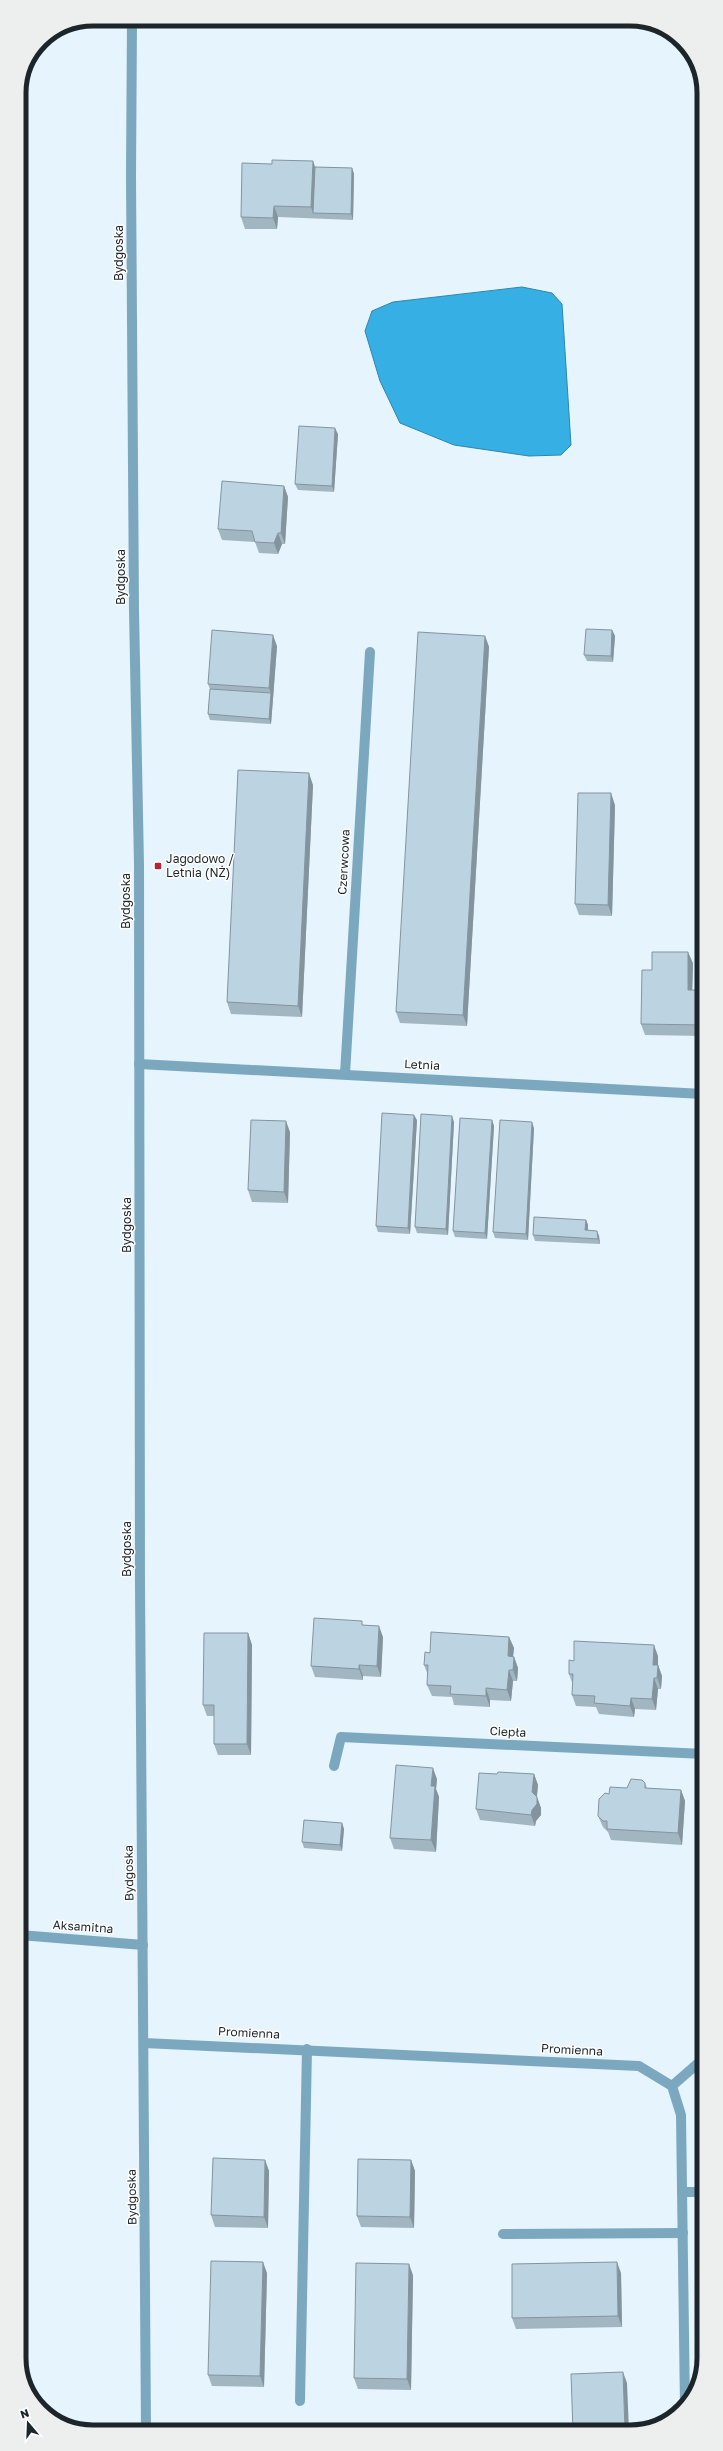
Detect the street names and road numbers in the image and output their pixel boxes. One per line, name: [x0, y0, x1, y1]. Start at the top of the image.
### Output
street label: Bydgoska: [111, 225, 126, 281]
street label: Bydgoska: [113, 549, 128, 605]
street label: Czerwcowa: [334, 829, 353, 895]
street label: Bydgoska: [118, 873, 133, 929]
street label: Letnia: [404, 1056, 440, 1073]
street label: Bydgoska: [119, 1197, 134, 1253]
street label: Bydgoska: [119, 1521, 134, 1577]
street label: Ciepła: [489, 1723, 527, 1740]
street label: Bydgoska: [121, 1845, 136, 1901]
street label: Aksamitna: [52, 1917, 114, 1936]
street label: Promienna: [218, 2023, 280, 2042]
street label: Promienna: [541, 2040, 603, 2059]
street label: Bydgoska: [124, 2169, 139, 2225]

